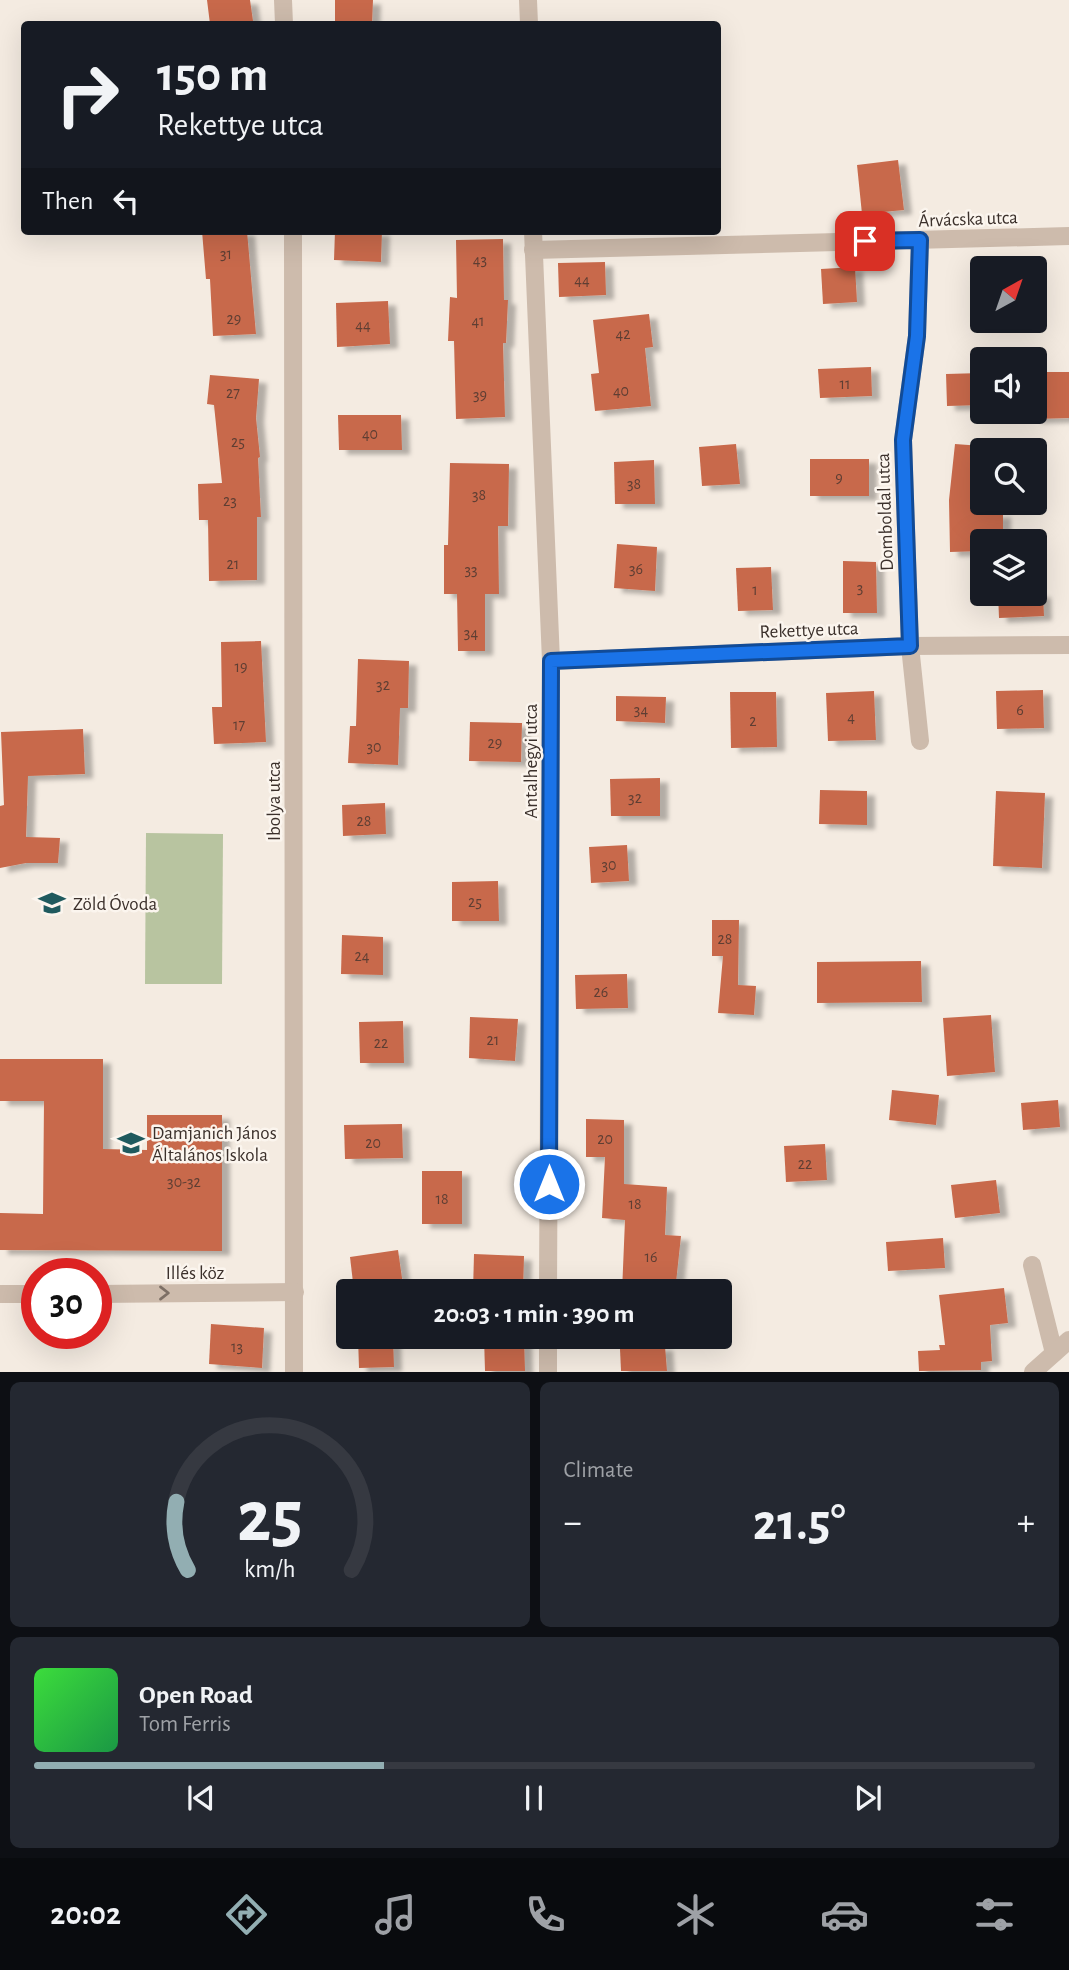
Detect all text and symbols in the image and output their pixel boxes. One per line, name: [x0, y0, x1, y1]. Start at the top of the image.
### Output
icon: right: [42, 49, 133, 140]
text: 150 m: [157, 51, 268, 100]
text: Rekettye utca: [157, 109, 324, 141]
icon: left: [107, 182, 145, 220]
text: Then: [42, 188, 93, 214]
street label: Árvácska utca: [918, 206, 1018, 231]
pin: [835, 211, 895, 271]
icon: arrive: [846, 222, 884, 260]
house number: 31: [220, 246, 232, 262]
house number: 43: [473, 252, 487, 268]
north arrow: [970, 256, 1046, 332]
map controls: [970, 256, 1047, 606]
house number: 44: [574, 272, 590, 288]
house number: 29: [227, 311, 241, 327]
house number: 41: [471, 313, 485, 329]
house number: 44: [355, 317, 371, 333]
house number: 42: [616, 326, 630, 342]
button: sound: [970, 347, 1047, 424]
house number: 11: [839, 376, 851, 392]
house number: 40: [613, 383, 629, 399]
house number: 27: [226, 385, 240, 401]
house number: 39: [473, 387, 487, 403]
house number: 40: [362, 426, 378, 442]
house number: 25: [231, 434, 245, 450]
button: search: [970, 438, 1047, 515]
street label: Domboldal utca: [874, 452, 897, 571]
house number: 9: [835, 470, 843, 486]
house number: 38: [627, 476, 641, 492]
house number: 38: [472, 487, 486, 503]
house number: 23: [223, 493, 237, 509]
button: layers: [970, 529, 1047, 606]
house number: 21: [227, 556, 239, 572]
house number: 36: [629, 561, 643, 577]
house number: 33: [464, 562, 478, 578]
house number: 3: [857, 580, 863, 596]
house number: 1: [752, 582, 758, 598]
street label: Rekettye utca: [759, 619, 859, 642]
house number: 34: [464, 625, 478, 641]
house number: 19: [234, 659, 248, 675]
house number: 32: [376, 677, 390, 693]
house number: 34: [634, 702, 648, 718]
house number: 6: [1016, 702, 1024, 718]
street label: Antalhegyi utca: [522, 703, 541, 819]
house number: 4: [847, 709, 855, 725]
house number: 2: [749, 713, 757, 729]
house number: 17: [233, 717, 245, 733]
house number: 29: [488, 735, 502, 751]
house number: 30: [366, 739, 382, 755]
street label: Ibolya utca: [265, 761, 284, 841]
house number: 32: [628, 790, 642, 806]
house number: 28: [357, 813, 371, 829]
house number: 30: [601, 857, 617, 873]
school or university icon: Zöld Óvoda: [37, 888, 67, 918]
place label: Zöld Óvoda: [73, 893, 158, 914]
house number: 25: [468, 894, 482, 910]
house number: 28: [718, 931, 732, 947]
house number: 24: [355, 948, 370, 964]
house number: 26: [594, 984, 608, 1000]
house number: 21: [487, 1032, 499, 1048]
house number: 22: [374, 1035, 388, 1051]
place label: Damjanich János Általános Iskola: [152, 1124, 277, 1165]
school or university icon: Damjanich János Általános Iskola: [116, 1128, 146, 1158]
house number: 20: [597, 1131, 613, 1147]
house number: 20: [365, 1135, 381, 1151]
position arrow: [512, 1147, 586, 1221]
house number: 22: [798, 1156, 812, 1172]
house number: 30-32: [167, 1174, 201, 1190]
house number: 18: [435, 1191, 449, 1207]
house number: 18: [628, 1196, 642, 1212]
house number: 16: [644, 1249, 658, 1265]
speed limit sign: 30: [21, 1258, 112, 1349]
street label: Illés köz: [166, 1264, 224, 1283]
one-way arrow: [160, 1285, 170, 1301]
text: 20:03 · 1 min · 390 m: [433, 1301, 635, 1327]
house number: 13: [231, 1339, 243, 1355]
text: Climate: [564, 1459, 633, 1482]
text: 25: [237, 1483, 303, 1556]
text: 21.5°: [753, 1497, 846, 1549]
text: −: [564, 1504, 582, 1542]
text: +: [1017, 1504, 1035, 1542]
text: km/h: [244, 1557, 296, 1582]
text: Open Road: [139, 1682, 253, 1708]
text: Tom Ferris: [139, 1713, 231, 1736]
icon: previous: [182, 1779, 220, 1817]
icon: pause: [515, 1779, 553, 1817]
icon: next: [849, 1779, 887, 1817]
icon: directions: [222, 1890, 271, 1939]
icon: music: [371, 1890, 420, 1939]
icon: phone: [521, 1890, 570, 1939]
icon: climate: [671, 1890, 720, 1939]
icon: car: [820, 1890, 869, 1939]
icon: filters: [970, 1890, 1019, 1939]
text: 20:02: [50, 1898, 121, 1930]

